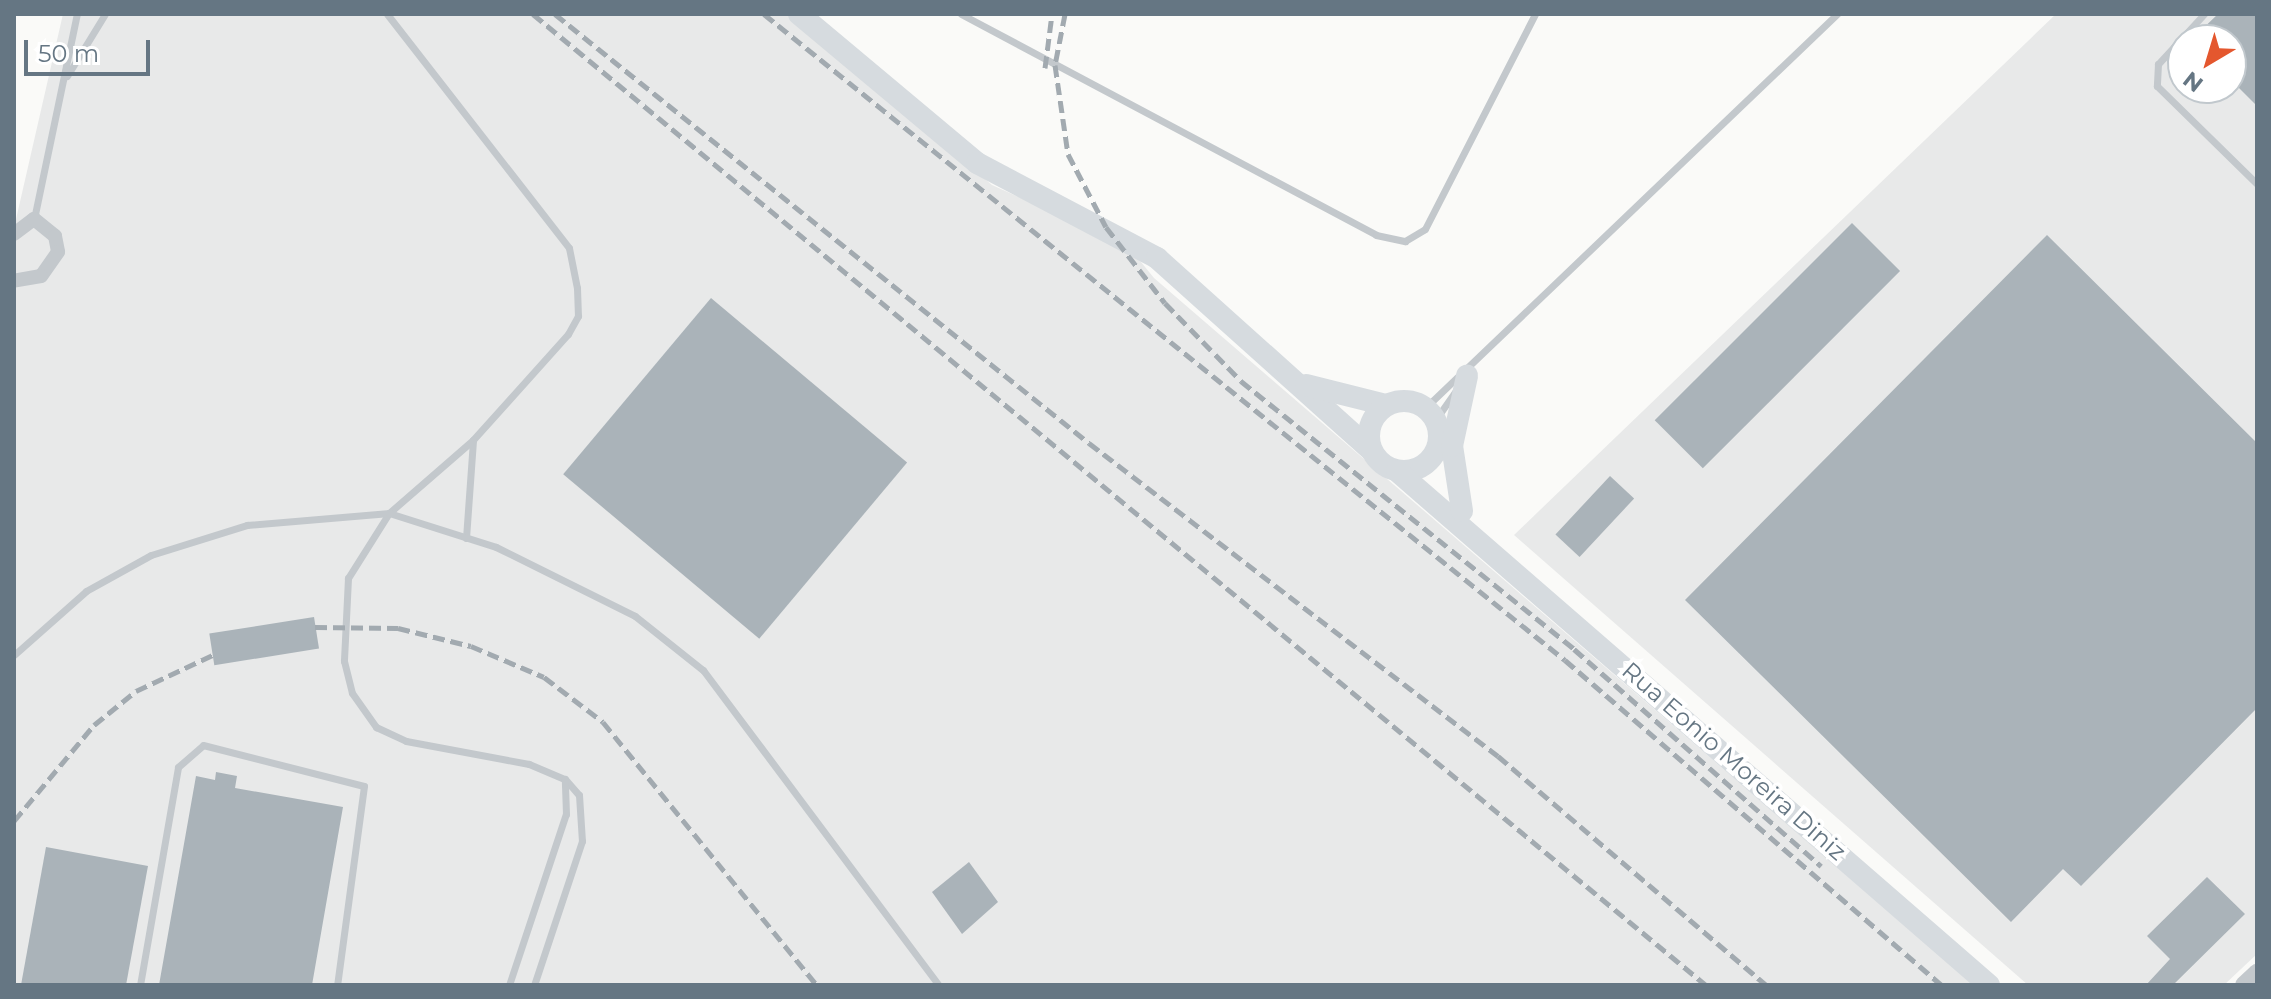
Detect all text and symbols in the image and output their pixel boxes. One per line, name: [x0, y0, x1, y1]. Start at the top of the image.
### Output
scale bar: [28, 24, 154, 74]
north arrow: [2167, 24, 2247, 104]
text: 50 m: [38, 39, 99, 68]
text: N: [2178, 66, 2208, 98]
street label: Rua Eonio Moreira Diniz: [1616, 656, 1852, 866]

